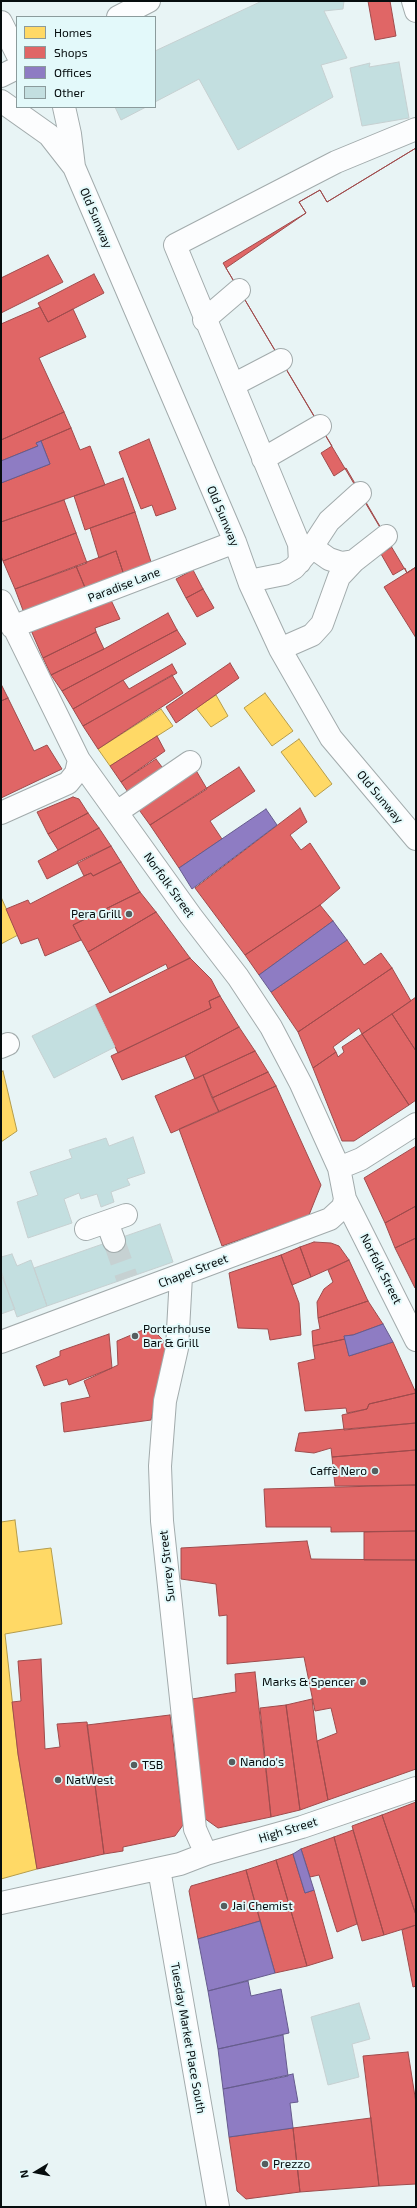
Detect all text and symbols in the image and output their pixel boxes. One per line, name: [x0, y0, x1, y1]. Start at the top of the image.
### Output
legend: [16, 16, 156, 108]
text: Homes: [54, 25, 92, 39]
text: Shops: [54, 45, 88, 59]
text: Offices: [54, 65, 91, 79]
text: Other: [54, 85, 85, 99]
street label: Old Sunway: [77, 186, 115, 250]
street label: Old Sunway: [204, 484, 242, 548]
street label: Paradise Lane: [86, 565, 162, 605]
street label: Old Sunway: [354, 768, 406, 826]
street label: Norfolk Street: [141, 850, 197, 920]
place label: Pera Grill: [71, 907, 121, 921]
marker: Pera Grill: [124, 909, 134, 919]
street label: Norfolk Street: [357, 1231, 405, 1307]
street label: Chapel Street: [156, 1251, 230, 1291]
place label: Porterhouse Bar & Grill: [143, 1322, 211, 1350]
marker: Porterhouse Bar & Grill: [130, 1331, 140, 1341]
place label: Caffè Nero: [310, 1464, 367, 1478]
marker: Caffè Nero: [370, 1466, 380, 1476]
street label: Surrey Street: [156, 1530, 178, 1602]
place label: Marks & Spencer: [262, 1675, 355, 1689]
marker: Marks & Spencer: [358, 1677, 368, 1687]
place label: Nando's: [240, 1755, 284, 1769]
marker: Nando's: [227, 1757, 237, 1767]
place label: TSB: [142, 1758, 163, 1772]
marker: TSB: [129, 1760, 139, 1770]
place label: NatWest: [66, 1773, 114, 1787]
marker: NatWest: [53, 1775, 63, 1785]
street label: High Street: [257, 1814, 319, 1846]
place label: Jai Chemist: [232, 1899, 293, 1913]
marker: Jai Chemist: [219, 1901, 229, 1911]
street label: Tuesday Market Place South: [168, 1961, 208, 2115]
north arrow: [16, 2152, 56, 2192]
place label: Prezzo: [273, 2157, 310, 2171]
marker: Prezzo: [260, 2159, 270, 2169]
text: N: [17, 2169, 31, 2179]

